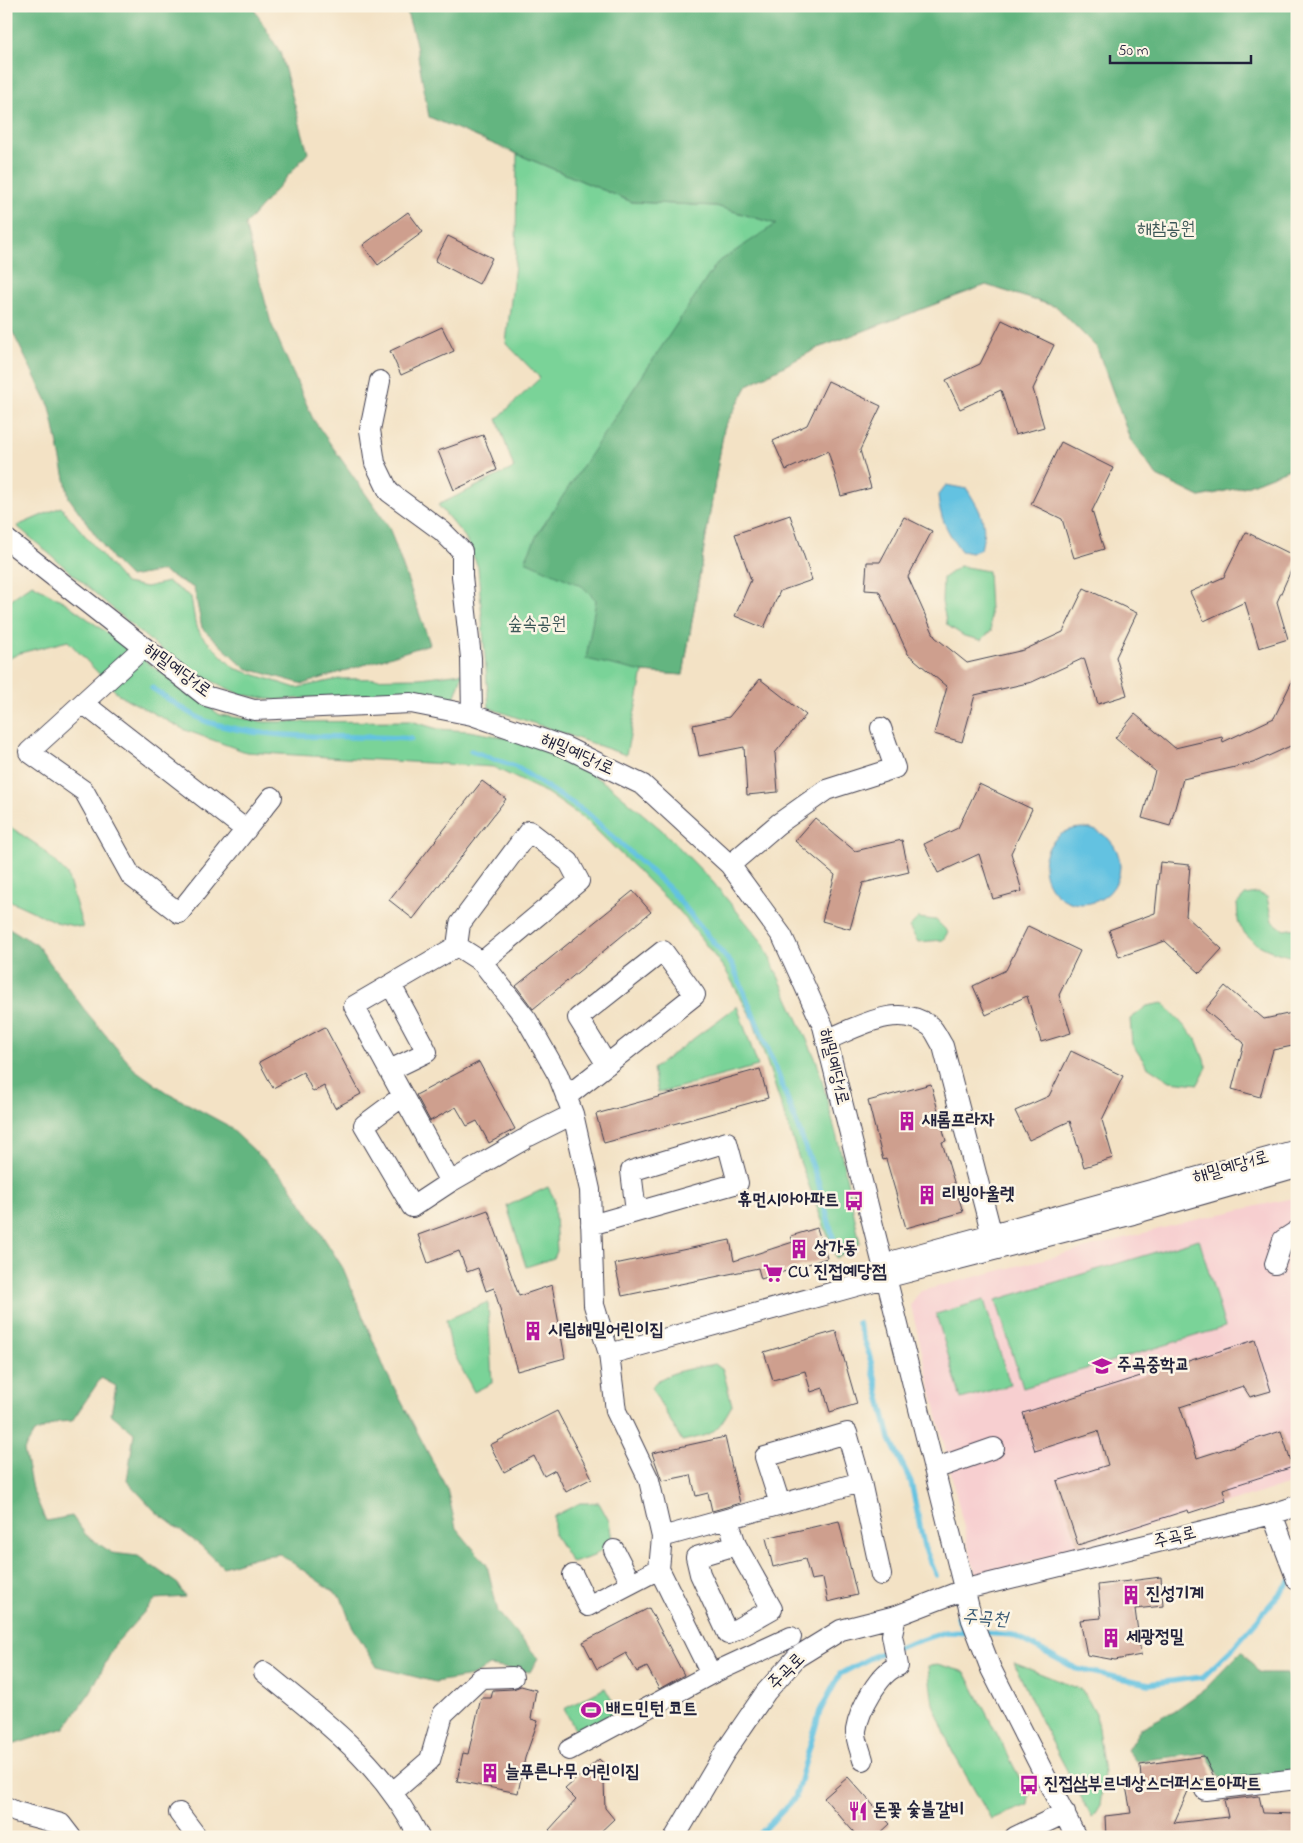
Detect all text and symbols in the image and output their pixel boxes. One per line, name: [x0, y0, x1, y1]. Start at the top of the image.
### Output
scale bar: [1110, 32, 1252, 64]
text: 50 m: [1118, 40, 1149, 62]
park label: 해참공원: [1137, 217, 1195, 243]
park label: 숲속공원: [508, 612, 566, 638]
street label: 해밀예당1로: [138, 638, 216, 704]
street label: 해밀예당1로: [536, 727, 618, 783]
street label: 해밀예당1로: [811, 1026, 855, 1108]
place label: 새롬프라자: [921, 1108, 995, 1134]
building icon: 새롬프라자: [896, 1110, 918, 1132]
street label: 해밀예당1로: [1190, 1145, 1272, 1191]
place label: 리빙아울렛: [942, 1182, 1014, 1208]
building icon: 리빙아울렛: [916, 1184, 938, 1206]
place label: 휴먼시아아파트: [738, 1188, 839, 1214]
bus stop icon: 휴먼시아아파트: [843, 1190, 865, 1212]
place label: 상가동: [814, 1236, 857, 1262]
building icon: 상가동: [788, 1238, 810, 1260]
place label: CU 진접예당점: [788, 1260, 887, 1286]
supermarket icon: CU 진접예당점: [762, 1262, 784, 1284]
place label: 시립해밀어린이집: [548, 1318, 664, 1344]
building icon: 시립해밀어린이집: [522, 1320, 544, 1342]
place label: 주곡중학교: [1117, 1353, 1189, 1379]
school or university icon: 주곡중학교: [1091, 1355, 1113, 1377]
street label: 주곡로: [1151, 1520, 1199, 1556]
place label: 진성기계: [1146, 1582, 1204, 1608]
building icon: 진성기계: [1120, 1584, 1142, 1606]
water label: 주곡천: [961, 1604, 1011, 1634]
place label: 세광정밀: [1126, 1625, 1184, 1651]
building icon: 세광정밀: [1100, 1627, 1122, 1649]
street label: 주곡로: [762, 1647, 812, 1697]
place label: 배드민턴 코트: [606, 1697, 697, 1723]
sports icon: 배드민턴 코트: [580, 1699, 602, 1721]
place label: 늘푸른나무 어린이집: [505, 1760, 640, 1786]
building icon: 늘푸른나무 어린이집: [479, 1762, 501, 1784]
place label: 진접삼부르네상스더퍼스트아파트: [1044, 1772, 1261, 1798]
bus stop icon: 진접삼부르네상스더퍼스트아파트: [1018, 1774, 1040, 1796]
place label: 돈꽃 숯불갈비: [873, 1798, 964, 1824]
restaurant icon: 돈꽃 숯불갈비: [847, 1800, 869, 1822]

